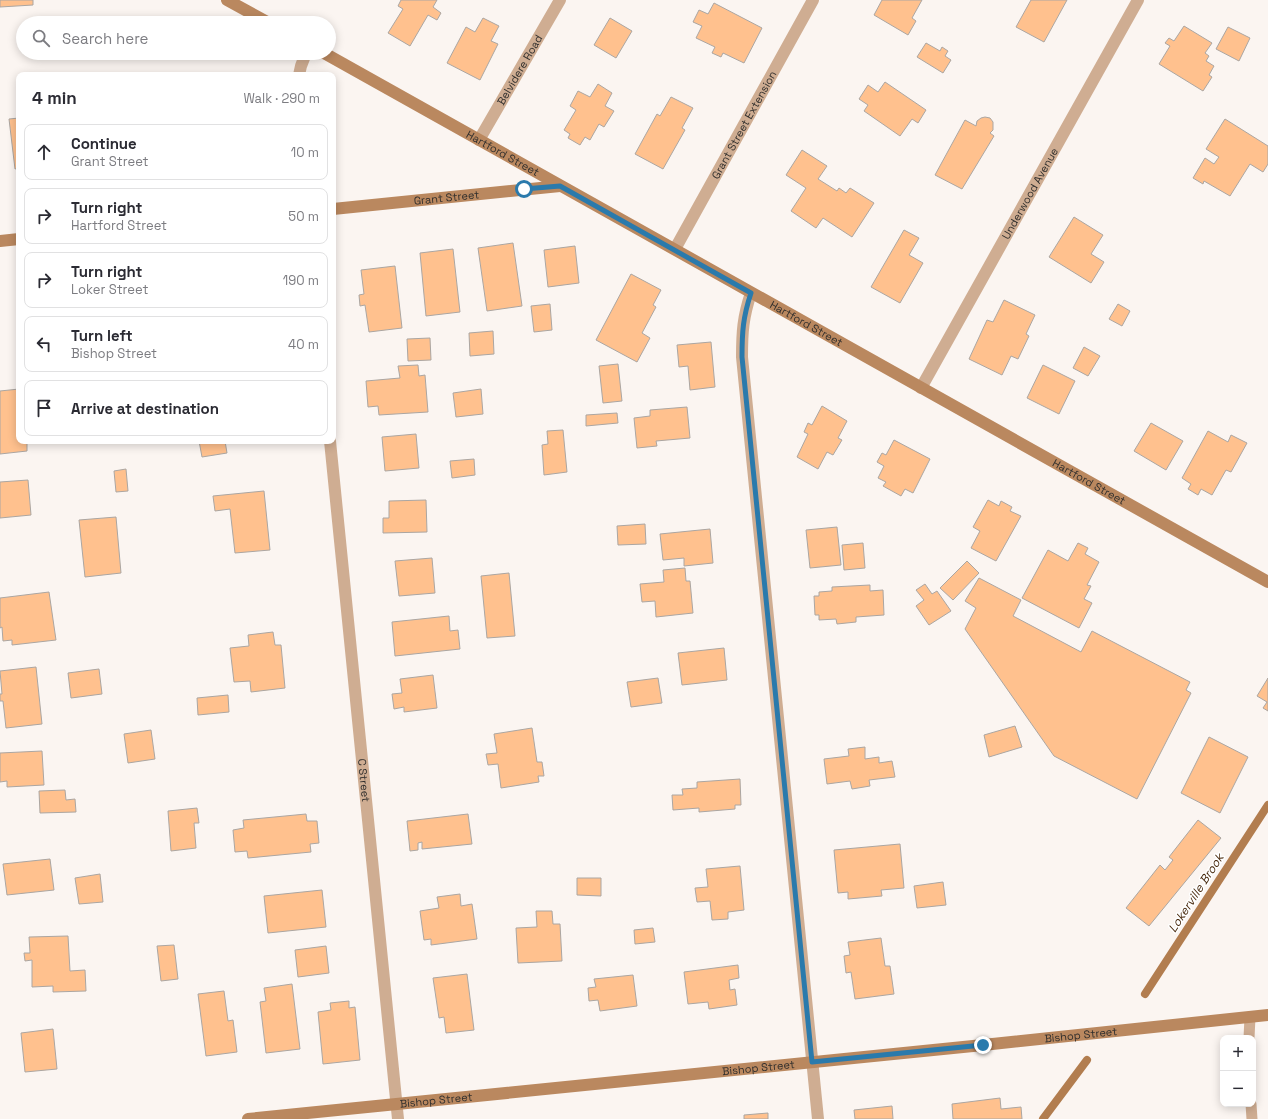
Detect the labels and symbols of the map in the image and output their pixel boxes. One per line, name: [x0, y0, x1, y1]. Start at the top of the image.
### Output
street label: Belvidere Road: [494, 32, 545, 108]
street label: Grant Street Extension: [708, 68, 779, 181]
street label: Hartford Street: [464, 127, 542, 179]
street label: Underwood Avenue: [999, 145, 1061, 242]
route start: [515, 180, 533, 198]
street label: Grant Street: [413, 187, 480, 208]
street label: Hartford Street: [767, 297, 845, 349]
street label: Hartford Street: [1050, 456, 1128, 508]
street label: C Street: [355, 758, 373, 803]
water label: Lokerville Brook: [1165, 849, 1228, 935]
street label: Bishop Street: [1044, 1024, 1118, 1045]
route end: [974, 1036, 992, 1054]
street label: Bishop Street: [721, 1057, 795, 1078]
street label: Bishop Street: [399, 1089, 473, 1111]

